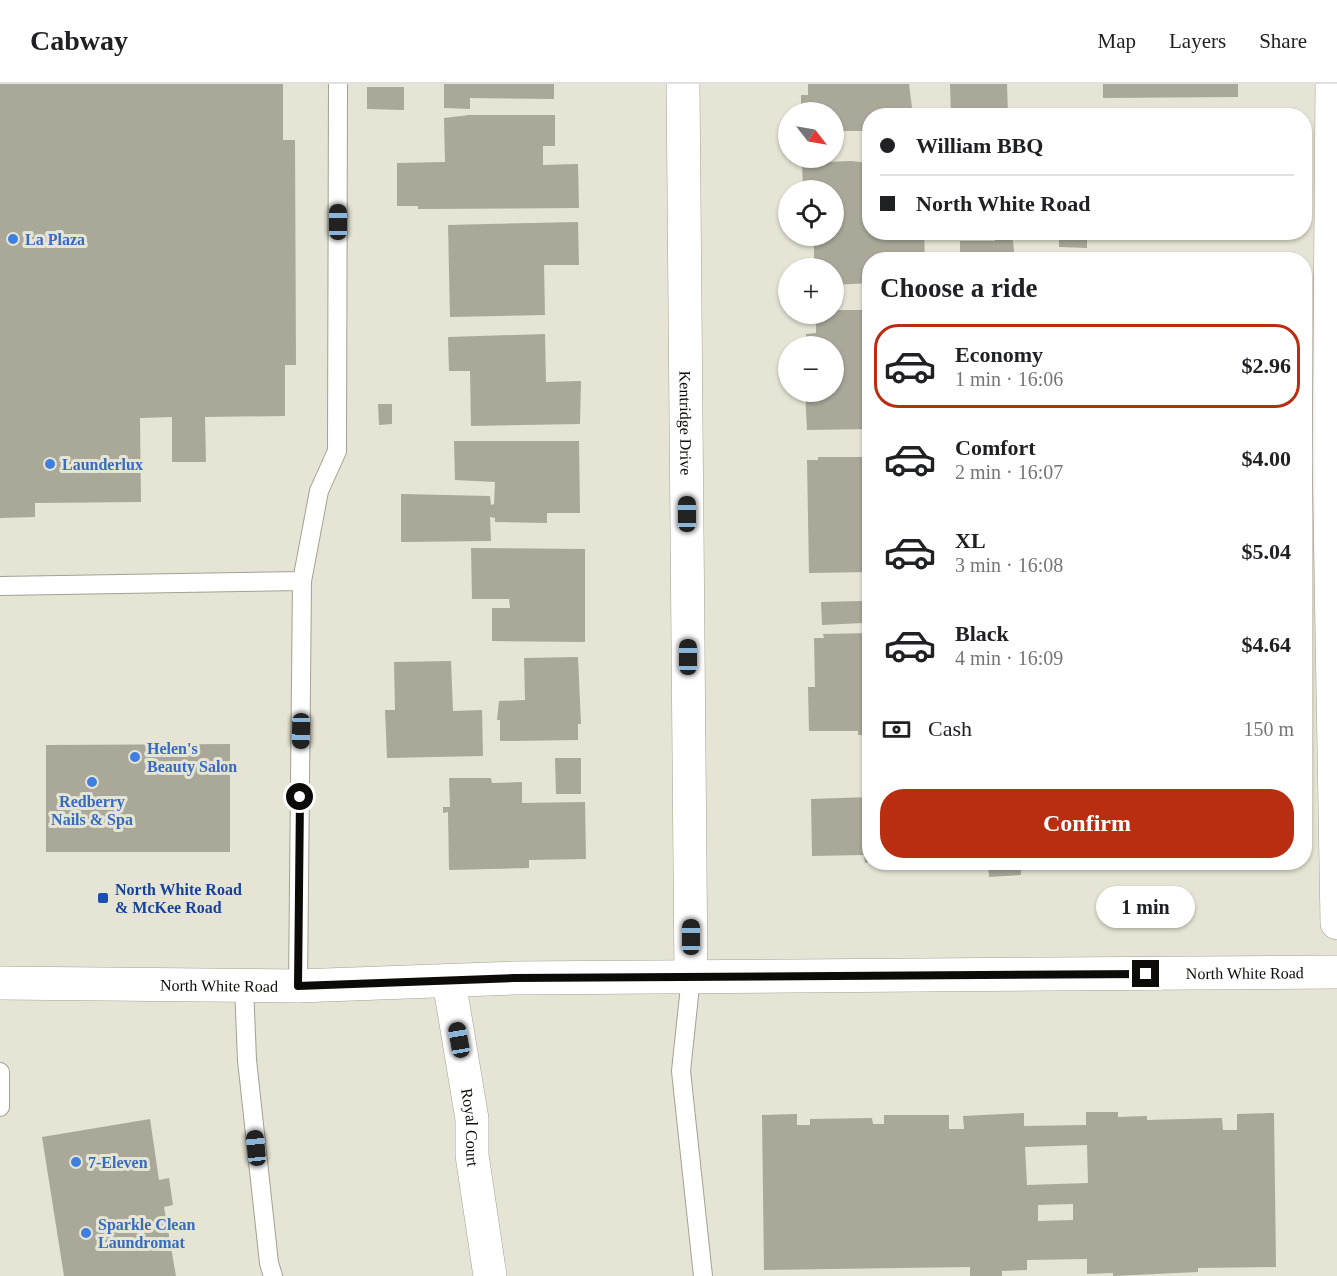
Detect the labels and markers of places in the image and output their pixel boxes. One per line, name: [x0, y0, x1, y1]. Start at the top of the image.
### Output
place label: La Plaza: [25, 231, 85, 248]
marker: La Plaza: [6, 232, 20, 246]
place label: Launderlux: [62, 456, 143, 473]
marker: Launderlux: [43, 457, 57, 471]
place label: Helen's Beauty Salon: [147, 740, 237, 776]
marker: Helen's Beauty Salon: [128, 750, 142, 764]
marker: Redberry Nails & Spa: [85, 775, 99, 789]
place label: Redberry Nails & Spa: [51, 793, 133, 829]
place label: North White Road & McKee Road: [115, 881, 242, 916]
marker: North White Road & McKee Road: [96, 891, 110, 905]
place label: 7-Eleven: [88, 1154, 148, 1171]
marker: 7-Eleven: [69, 1155, 83, 1169]
place label: Sparkle Clean Laundromat: [98, 1216, 195, 1251]
marker: Sparkle Clean Laundromat: [79, 1226, 93, 1240]

